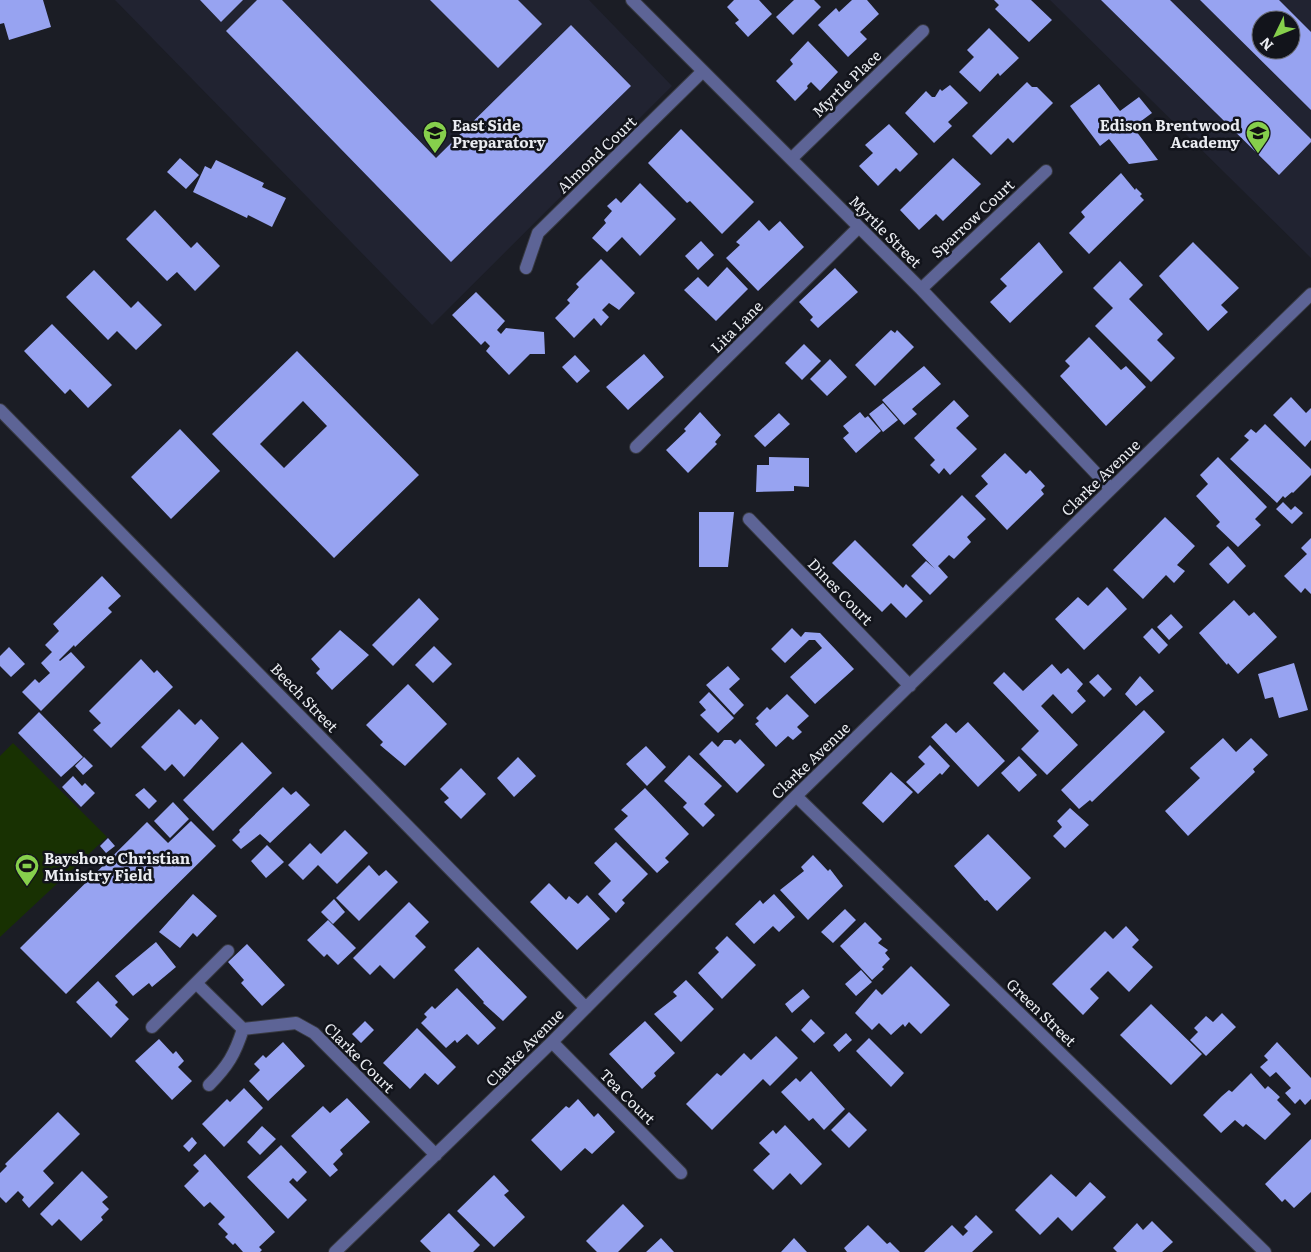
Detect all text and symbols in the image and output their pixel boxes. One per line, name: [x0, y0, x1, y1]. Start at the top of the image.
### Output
north arrow: [1251, 10, 1301, 60]
text: N: [1254, 33, 1277, 56]
street label: Myrtle Place: [806, 44, 886, 122]
street label: Almond Court: [551, 110, 641, 198]
place label: East Side Preparatory: [452, 113, 547, 153]
place label: Edison Brentwood Academy: [1100, 113, 1241, 153]
school or university icon: East Side Preparatory: [422, 120, 448, 154]
school or university icon: Edison Brentwood Academy: [1245, 120, 1271, 154]
street label: Sparrow Court: [925, 173, 1019, 263]
street label: Myrtle Street: [845, 190, 927, 272]
street label: Lita Lane: [704, 294, 768, 358]
street label: Clarke Avenue: [1055, 433, 1145, 521]
street label: Dines Court: [803, 552, 879, 630]
street label: Beech Street: [266, 657, 344, 737]
street label: Clarke Avenue: [765, 716, 855, 804]
place label: Bayshore Christian Ministry Field: [44, 846, 191, 886]
sports icon: Bayshore Christian Ministry Field: [14, 853, 40, 887]
street label: Green Street: [1002, 973, 1082, 1051]
street label: Clarke Avenue: [480, 1002, 569, 1091]
street label: Clarke Court: [319, 1016, 401, 1098]
street label: Tea Court: [595, 1063, 661, 1129]

